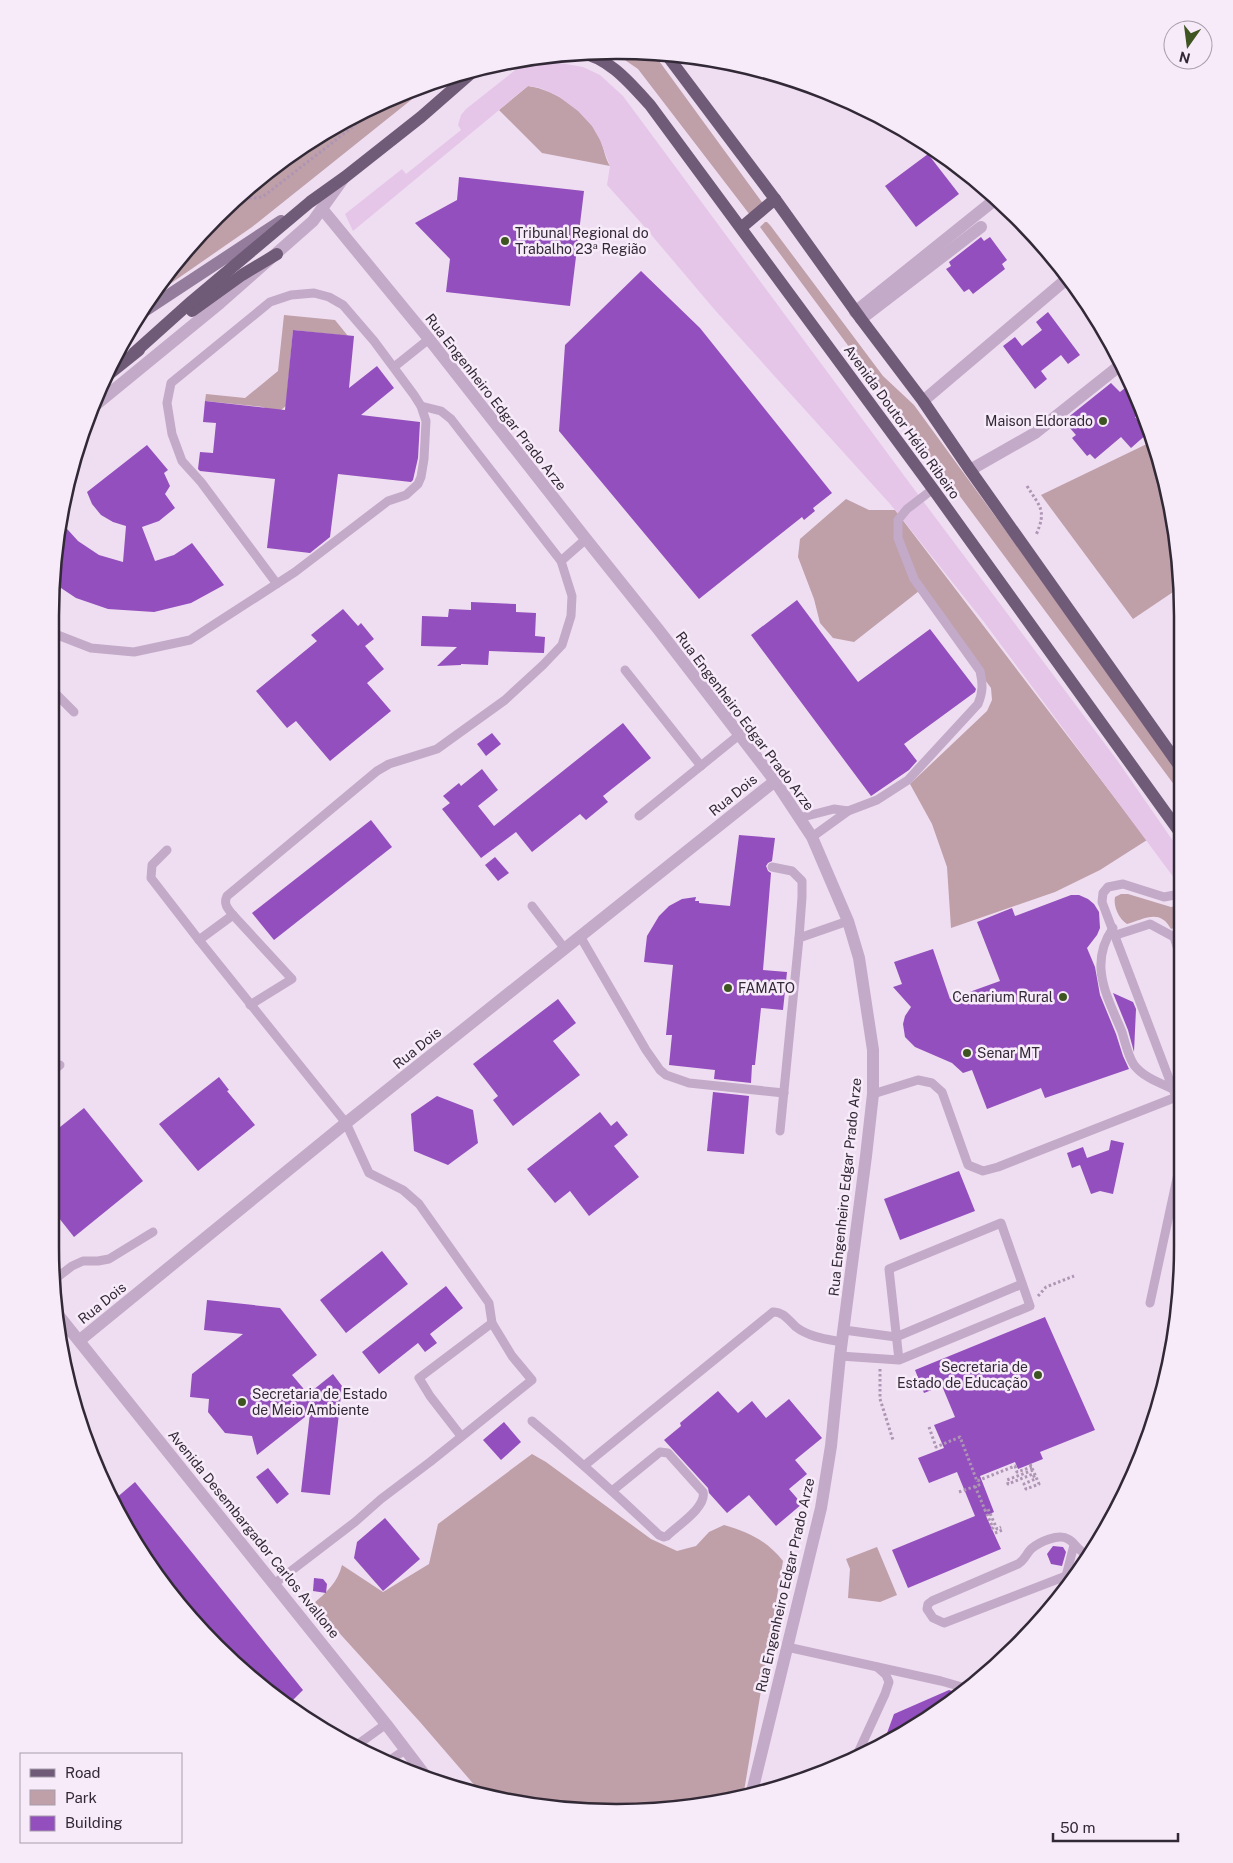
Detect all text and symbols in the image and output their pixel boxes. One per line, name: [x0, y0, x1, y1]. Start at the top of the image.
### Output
north arrow: [1163, 20, 1213, 70]
text: N: [1178, 49, 1192, 67]
place label: Tribunal Regional do Trabalho 23ª Região: [515, 225, 649, 257]
marker: Tribunal Regional do Trabalho 23ª Região: [499, 235, 511, 247]
street label: Rua Engenheiro Edgar Prado Arze: [422, 311, 570, 493]
street label: Avenida Doutor Hélio Ribeiro: [841, 342, 963, 502]
place label: Maison Eldorado: [985, 413, 1093, 429]
marker: Maison Eldorado: [1097, 415, 1109, 427]
street label: Rua Engenheiro Edgar Prado Arze: [673, 629, 817, 813]
street label: Rua Dois: [706, 771, 760, 819]
place label: FAMATO: [738, 980, 795, 996]
marker: FAMATO: [722, 982, 734, 994]
place label: Cenarium Rural: [952, 989, 1053, 1005]
marker: Cenarium Rural: [1057, 991, 1069, 1003]
street label: Rua Dois: [390, 1024, 444, 1072]
place label: Senar MT: [977, 1045, 1040, 1061]
marker: Senar MT: [961, 1047, 973, 1059]
street label: Rua Engenheiro Edgar Prado Arze: [826, 1077, 864, 1297]
street label: Rua Dois: [75, 1279, 129, 1327]
place label: Secretaria de Estado de Educação: [897, 1359, 1028, 1391]
marker: Secretaria de Estado de Educação: [1032, 1369, 1044, 1381]
place label: Secretaria de Estado de Meio Ambiente: [252, 1386, 387, 1418]
marker: Secretaria de Estado de Meio Ambiente: [236, 1396, 248, 1408]
street label: Avenida Desembargador Carlos Avallone: [165, 1427, 343, 1641]
street label: Rua Engenheiro Edgar Prado Arze: [753, 1476, 817, 1694]
legend: [20, 1753, 182, 1843]
text: Road: [65, 1764, 101, 1781]
text: Park: [65, 1789, 97, 1806]
scale bar: [1053, 1810, 1178, 1842]
text: Building: [65, 1814, 123, 1831]
text: 50 m: [1060, 1819, 1095, 1836]

